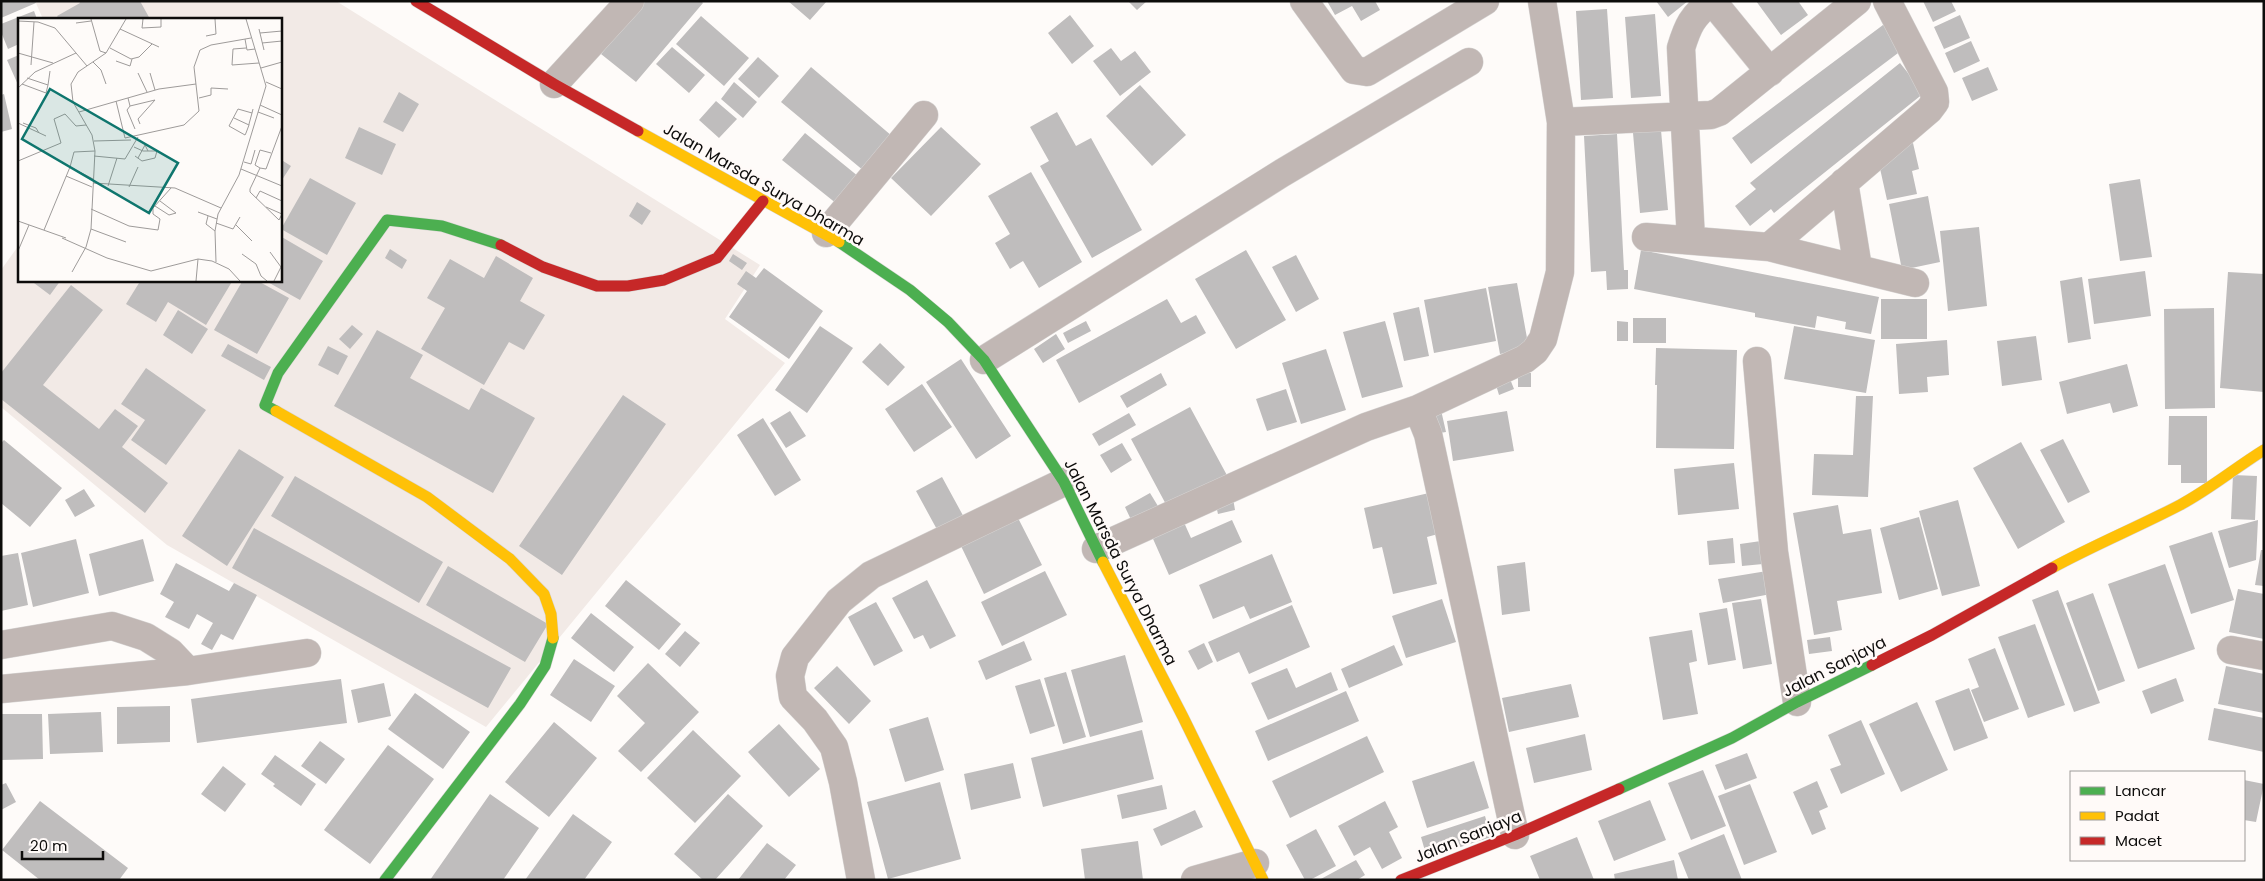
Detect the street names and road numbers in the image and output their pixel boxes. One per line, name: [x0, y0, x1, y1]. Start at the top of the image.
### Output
street label: Jalan Marsda Surya Dharma: [659, 117, 869, 252]
street label: Jalan Marsda Surya Dharma: [1058, 455, 1183, 669]
street label: Jalan Sanjaya: [1778, 630, 1890, 702]
street label: Jalan Sanjaya: [1411, 805, 1525, 868]

